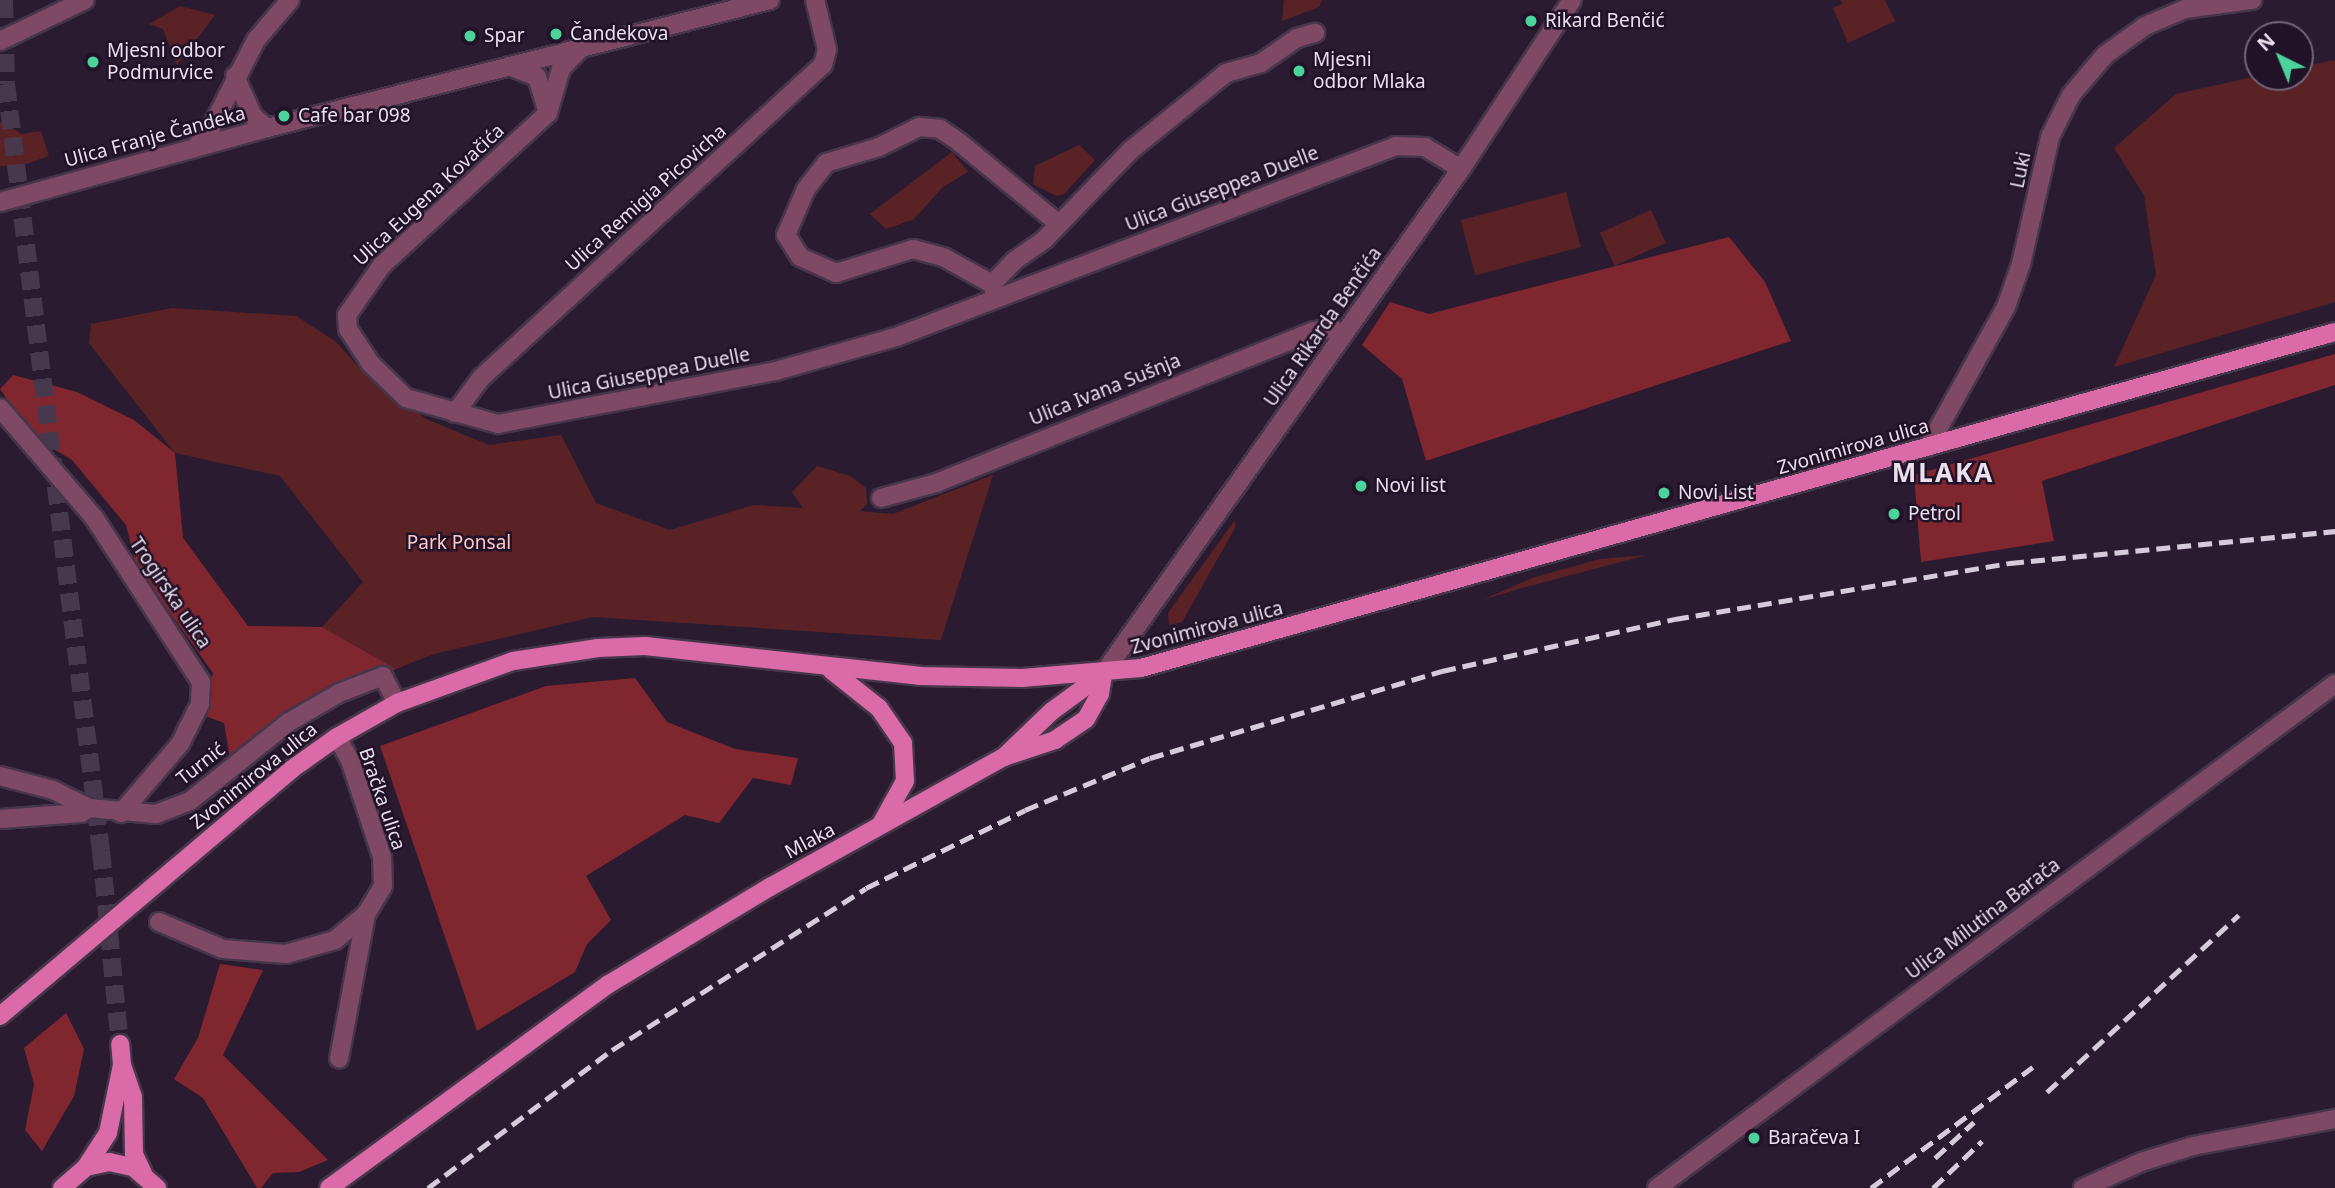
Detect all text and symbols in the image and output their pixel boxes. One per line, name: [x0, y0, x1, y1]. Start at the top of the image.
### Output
place label: Rikard Benčić: [1545, 10, 1665, 32]
marker: Rikard Benčić: [1523, 13, 1539, 29]
north arrow: [2244, 21, 2314, 91]
place label: Čandekova: [570, 23, 668, 45]
place label: Spar: [484, 25, 525, 47]
marker: Čandekova: [548, 26, 564, 42]
text: N: [2252, 27, 2281, 57]
marker: Spar: [462, 28, 478, 44]
place label: Mjesni odbor Podmurvice: [107, 40, 225, 84]
place label: Mjesni odbor Mlaka: [1313, 49, 1426, 93]
marker: Mjesni odbor Podmurvice: [85, 54, 101, 70]
marker: Mjesni odbor Mlaka: [1291, 63, 1307, 79]
street label: Ulica Franje Čandeka: [62, 102, 248, 172]
place label: Cafe bar 098: [298, 105, 411, 127]
marker: Cafe bar 098: [276, 108, 292, 124]
street label: Ulica Eugena Kovačića: [349, 119, 509, 271]
street label: Ulica Remigia Picovicha: [561, 120, 731, 276]
street label: Ulica Giuseppea Duelle: [1122, 142, 1322, 236]
street label: Luki: [2006, 150, 2036, 190]
street label: Ulica Rikarda Benčića: [1259, 243, 1387, 411]
street label: Ulica Giuseppea Duelle: [546, 343, 752, 405]
street label: Ulica Ivana Sušnja: [1026, 349, 1184, 431]
street label: Zvonimirova ulica: [1775, 414, 1931, 480]
district label: MLAKA: [1892, 457, 1994, 489]
place label: Novi list: [1375, 475, 1446, 497]
marker: Novi list: [1353, 478, 1369, 494]
place label: Novi List: [1678, 482, 1754, 504]
marker: Novi List: [1656, 485, 1672, 501]
place label: Petrol: [1908, 503, 1961, 525]
marker: Petrol: [1886, 506, 1902, 522]
park label: Park Ponsal: [407, 532, 511, 554]
street label: Trogirska ulica: [124, 533, 216, 653]
street label: Zvonimirova ulica: [1128, 597, 1286, 659]
street label: Zvonimirova ulica: [186, 718, 322, 834]
street label: Turnić: [172, 738, 230, 790]
street label: Bračka ulica: [354, 745, 410, 853]
street label: Mlaka: [781, 818, 839, 864]
street label: Ulica Milutina Barača: [1901, 854, 2065, 984]
place label: Baračeva I: [1768, 1127, 1860, 1149]
marker: Baračeva I: [1746, 1130, 1762, 1146]

